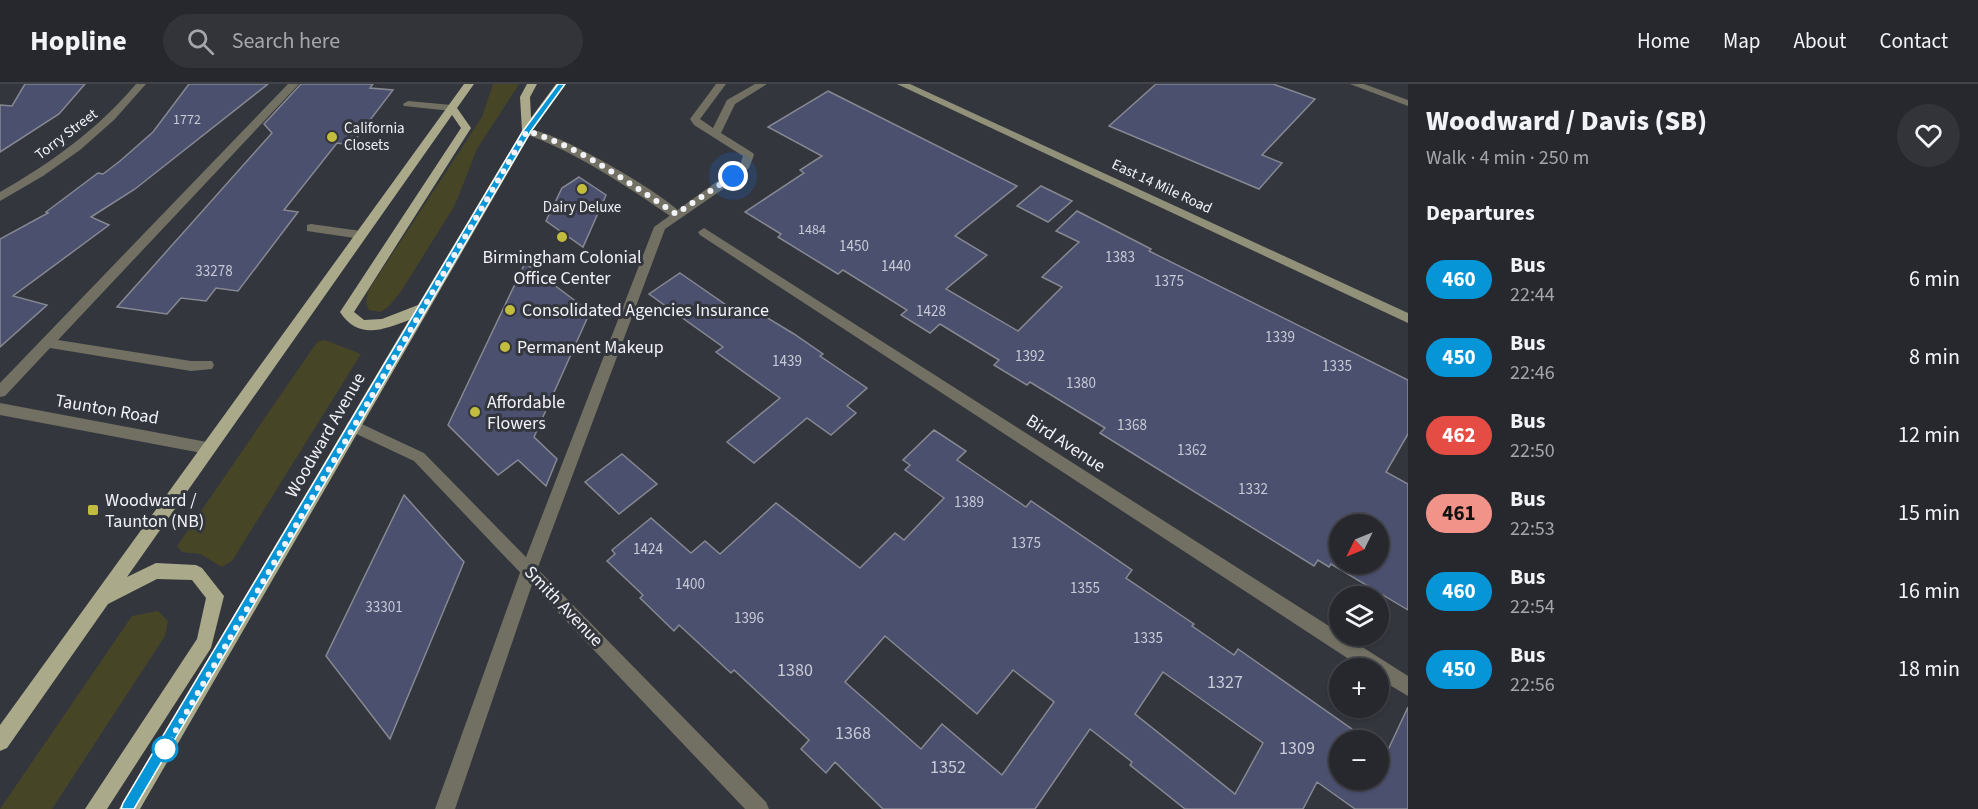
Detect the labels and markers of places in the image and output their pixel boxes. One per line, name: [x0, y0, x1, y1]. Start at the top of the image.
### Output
place label: California Closets: [344, 118, 405, 156]
marker: California Closets: [325, 130, 339, 144]
marker: Dairy Deluxe: [575, 182, 589, 196]
place label: Dairy Deluxe: [543, 197, 621, 218]
marker: Birmingham Colonial Office Center: [555, 230, 569, 244]
place label: Birmingham Colonial Office Center: [482, 245, 642, 291]
place label: Consolidated Agencies Insurance: [522, 298, 769, 323]
marker: Consolidated Agencies Insurance: [503, 303, 517, 317]
place label: Permanent Makeup: [517, 335, 664, 360]
marker: Permanent Makeup: [498, 340, 512, 354]
place label: Affordable Flowers: [487, 390, 565, 436]
marker: Affordable Flowers: [468, 405, 482, 419]
place label: Woodward / Taunton (NB): [105, 488, 204, 534]
marker: Woodward / Taunton (NB): [86, 503, 100, 517]
unlabelled marker: [152, 736, 178, 762]

